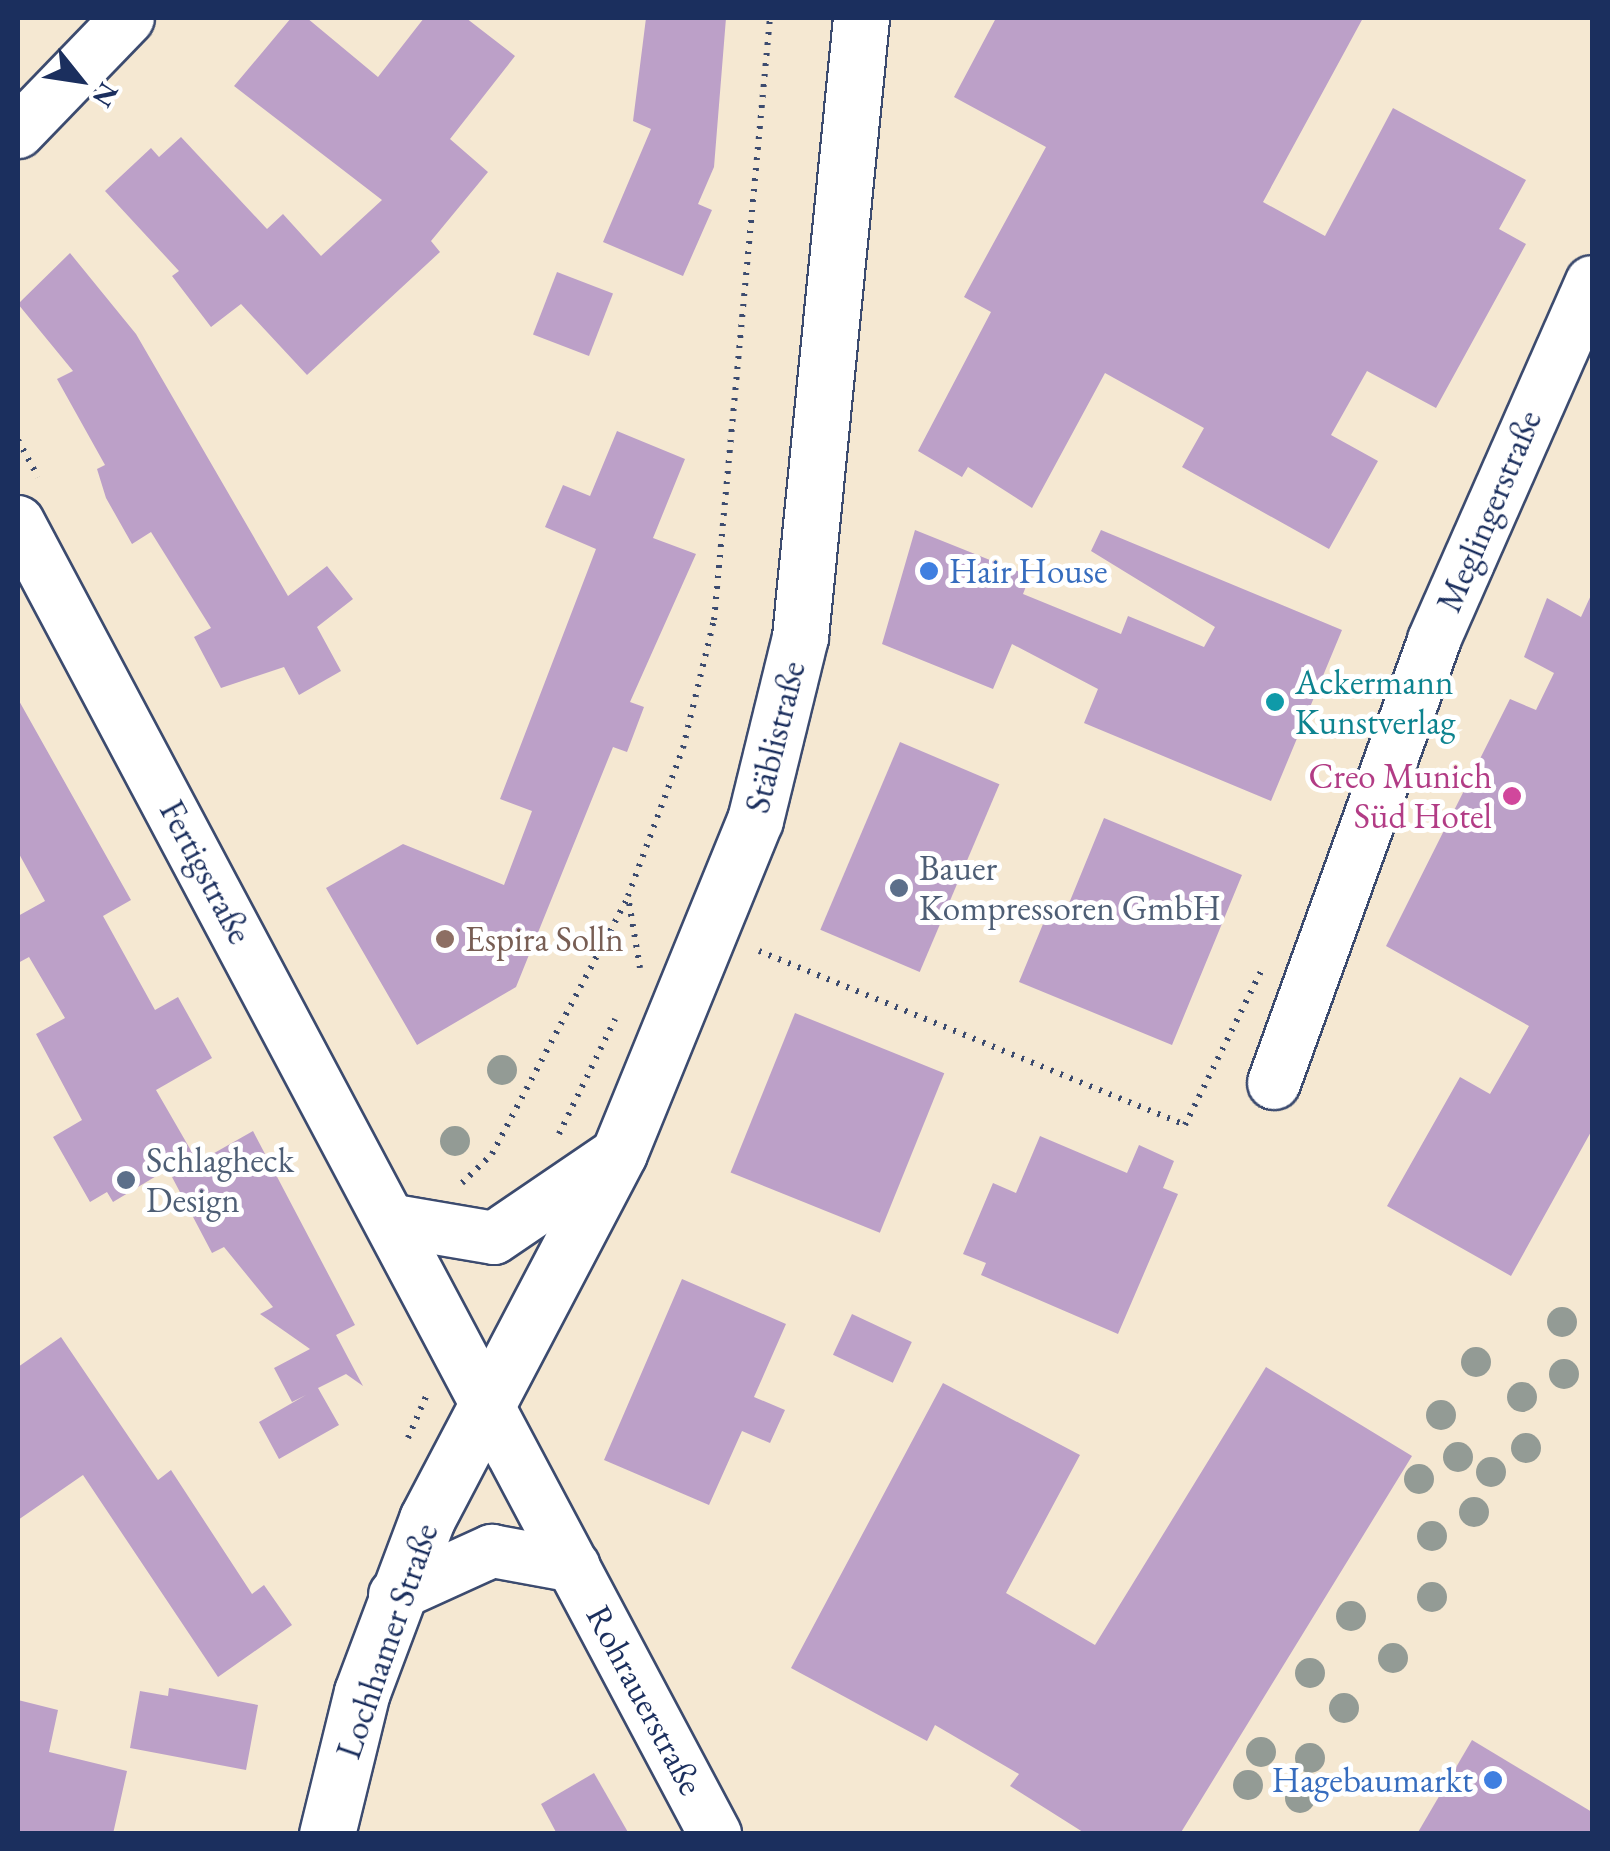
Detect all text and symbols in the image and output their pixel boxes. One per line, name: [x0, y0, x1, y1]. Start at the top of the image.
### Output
north arrow: [30, 30, 130, 130]
text: N: [85, 76, 127, 114]
street label: Meglingerstraße: [1428, 404, 1550, 618]
place label: Hair House: [949, 550, 1108, 592]
marker: Hair House: [918, 560, 940, 582]
street label: Stäblistraße: [736, 657, 814, 817]
place label: Ackermann Kunstverlag: [1295, 661, 1455, 743]
marker: Ackermann Kunstverlag: [1264, 691, 1286, 713]
place label: Creo Munich Süd Hotel: [1309, 755, 1492, 837]
marker: Creo Munich Süd Hotel: [1501, 785, 1523, 807]
street label: Fertigstraße: [151, 793, 261, 951]
place label: Bauer Kompressoren GmbH: [919, 847, 1221, 929]
marker: Bauer Kompressoren GmbH: [888, 877, 910, 899]
place label: Espira Solln: [465, 918, 624, 960]
marker: Espira Solln: [434, 928, 456, 950]
place label: Schlagheck Design: [146, 1139, 294, 1221]
marker: Schlagheck Design: [115, 1169, 137, 1191]
street label: Lochhamer Straße: [327, 1518, 447, 1764]
street label: Rohrauerstraße: [578, 1598, 712, 1802]
place label: Hagebaumarkt: [1272, 1759, 1473, 1801]
marker: Hagebaumarkt: [1482, 1769, 1504, 1791]

